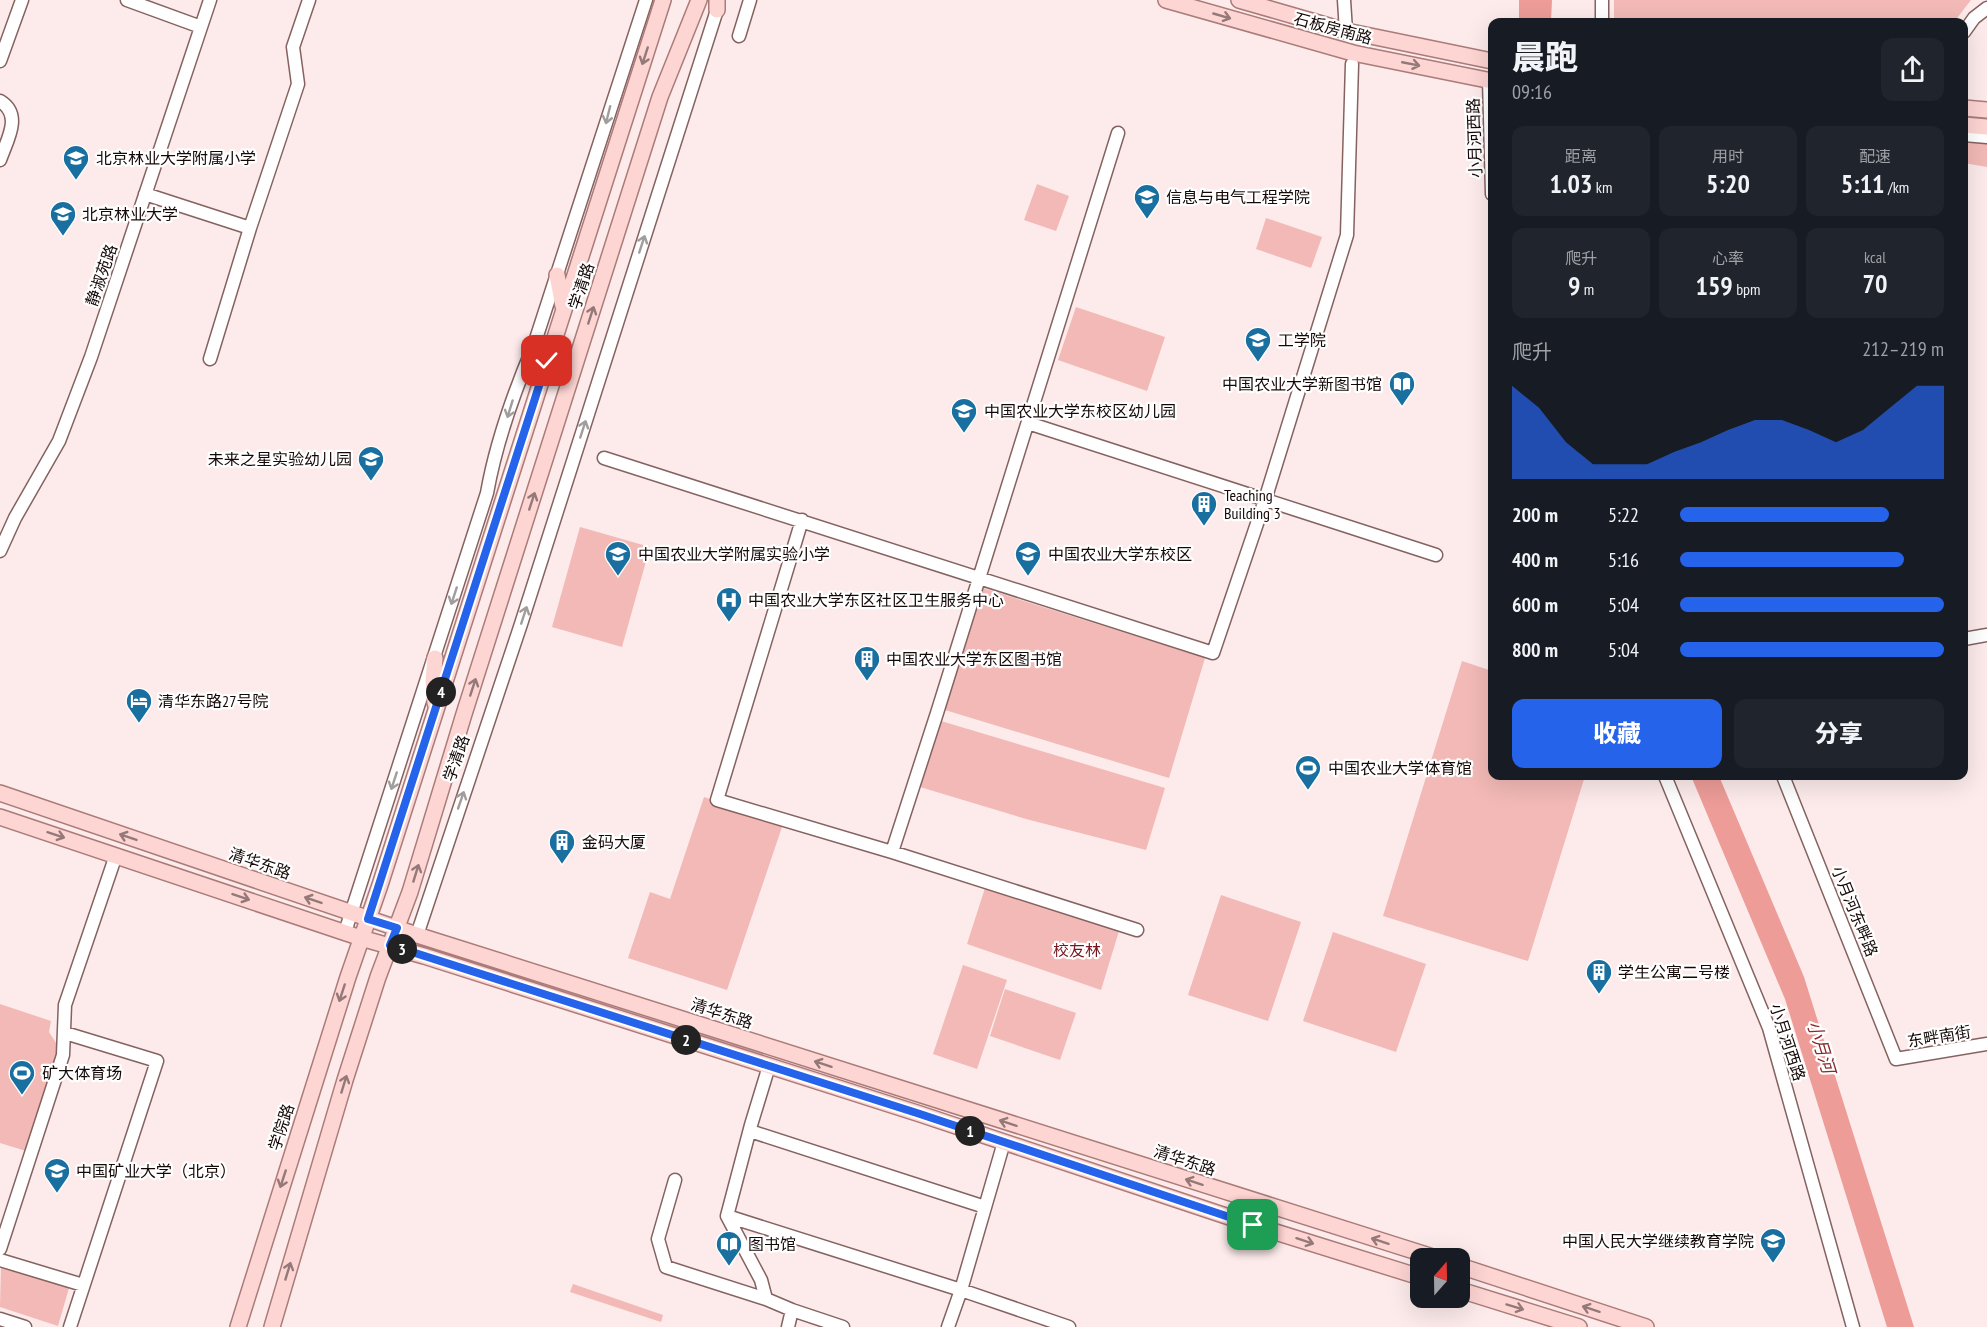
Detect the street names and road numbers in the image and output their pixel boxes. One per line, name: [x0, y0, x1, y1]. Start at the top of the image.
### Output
street label: 石板房南路: [1292, 8, 1374, 48]
street label: 小月河西路: [1463, 98, 1485, 178]
street label: 静淑苑路: [81, 241, 121, 309]
street label: 学清路: [564, 260, 598, 312]
street label: 学清路: [439, 732, 473, 784]
street label: 清华东路: [226, 843, 294, 883]
street label: 小月河东畔路: [1828, 863, 1882, 959]
street label: 清华东路: [688, 994, 756, 1032]
street label: 小月河西路: [1766, 1001, 1810, 1083]
street label: 东畔南街: [1906, 1021, 1972, 1051]
street label: 学院路: [264, 1101, 298, 1153]
street label: 清华东路: [1151, 1141, 1219, 1179]

